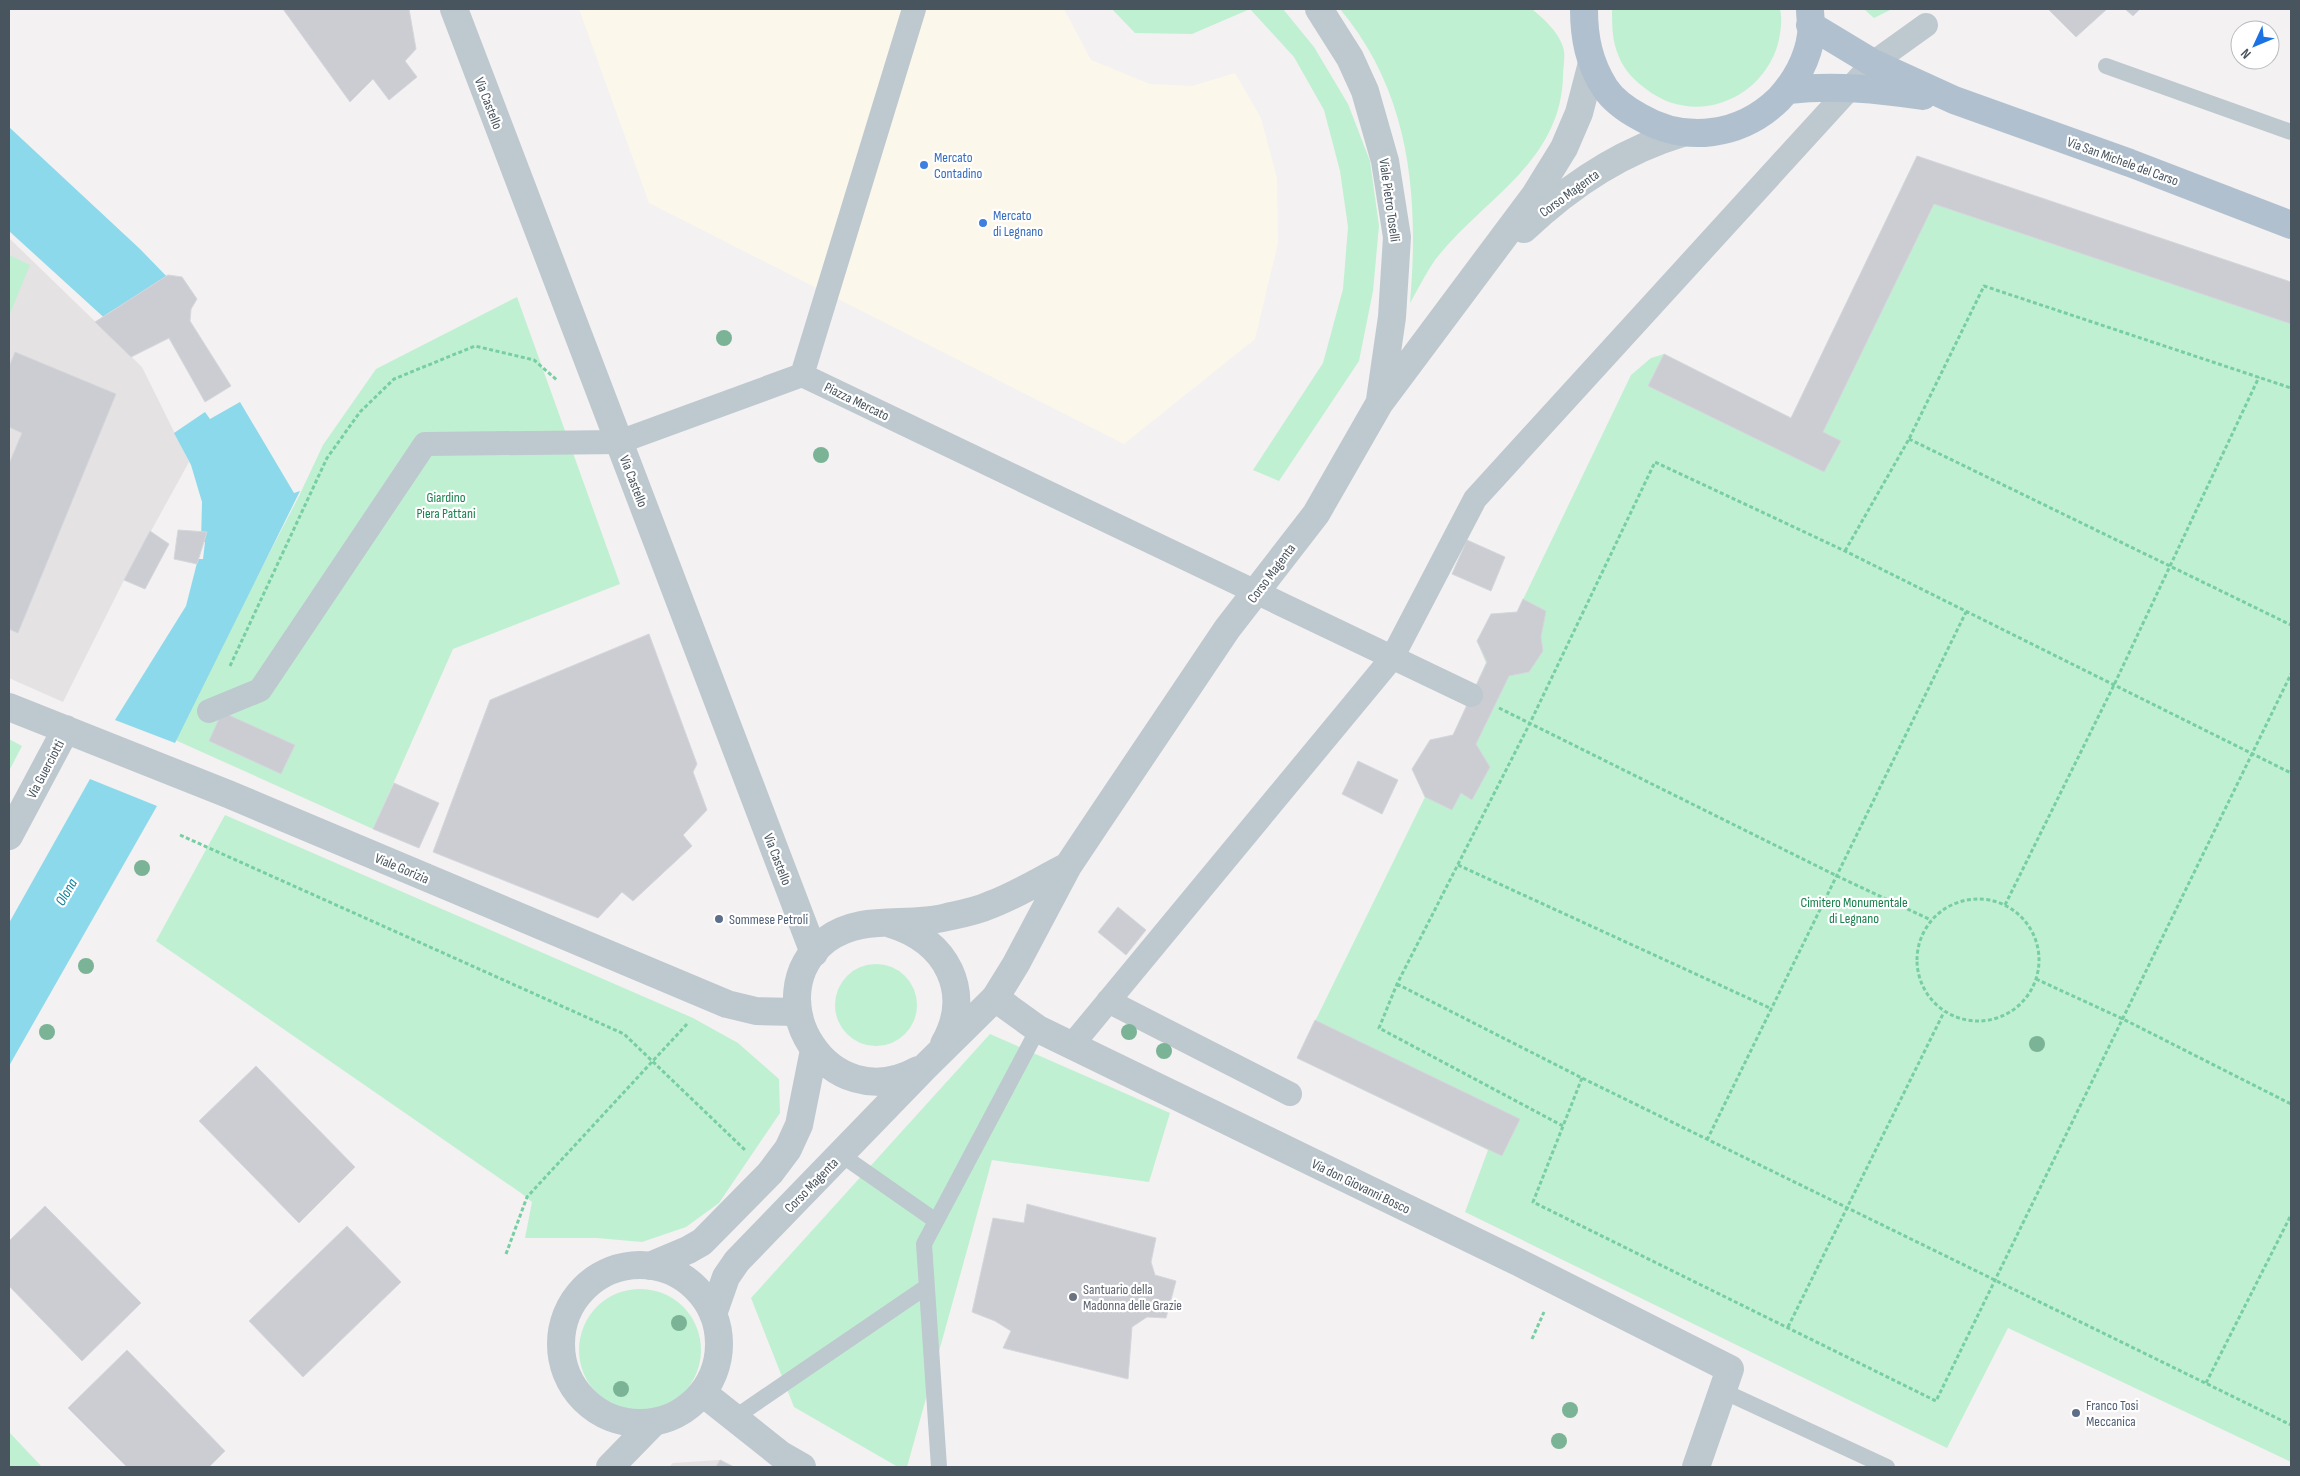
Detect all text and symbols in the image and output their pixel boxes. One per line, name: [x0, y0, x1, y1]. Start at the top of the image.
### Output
north arrow: [2230, 20, 2280, 70]
text: N: [2237, 45, 2255, 62]
street label: Via Castello: [471, 75, 506, 132]
street label: Via San Michele del Carso: [2065, 133, 2181, 190]
place label: Mercato Contadino: [934, 149, 983, 182]
street label: Viale Pietro Toselli: [1375, 157, 1404, 243]
marker: Mercato Contadino: [918, 159, 930, 171]
street label: Corso Magenta: [1536, 166, 1603, 221]
place label: Mercato di Legnano: [993, 207, 1043, 240]
marker: Mercato di Legnano: [977, 217, 989, 229]
street label: Piazza Mercato: [822, 378, 892, 425]
street label: Via Castello: [616, 453, 651, 510]
park label: Giardino Piera Pattani: [416, 489, 476, 522]
street label: Corso Magenta: [1244, 540, 1299, 606]
street label: Via Guerciotti: [23, 737, 68, 801]
street label: Via Castello: [760, 831, 795, 888]
street label: Viale Gorizia: [372, 849, 431, 887]
water label: Olona: [51, 875, 82, 909]
park label: Cimitero Monumentale di Legnano: [1800, 894, 1908, 927]
place label: Sommese Petroli: [729, 911, 808, 928]
marker: Sommese Petroli: [713, 913, 725, 925]
street label: Corso Magenta: [781, 1154, 842, 1216]
street label: Via don Giovanni Bosco: [1309, 1155, 1413, 1218]
place label: Santuario della Madonna delle Grazie: [1083, 1281, 1182, 1314]
marker: Santuario della Madonna delle Grazie: [1067, 1291, 1079, 1303]
place label: Franco Tosi Meccanica: [2086, 1397, 2138, 1430]
marker: Franco Tosi Meccanica: [2070, 1407, 2082, 1419]

